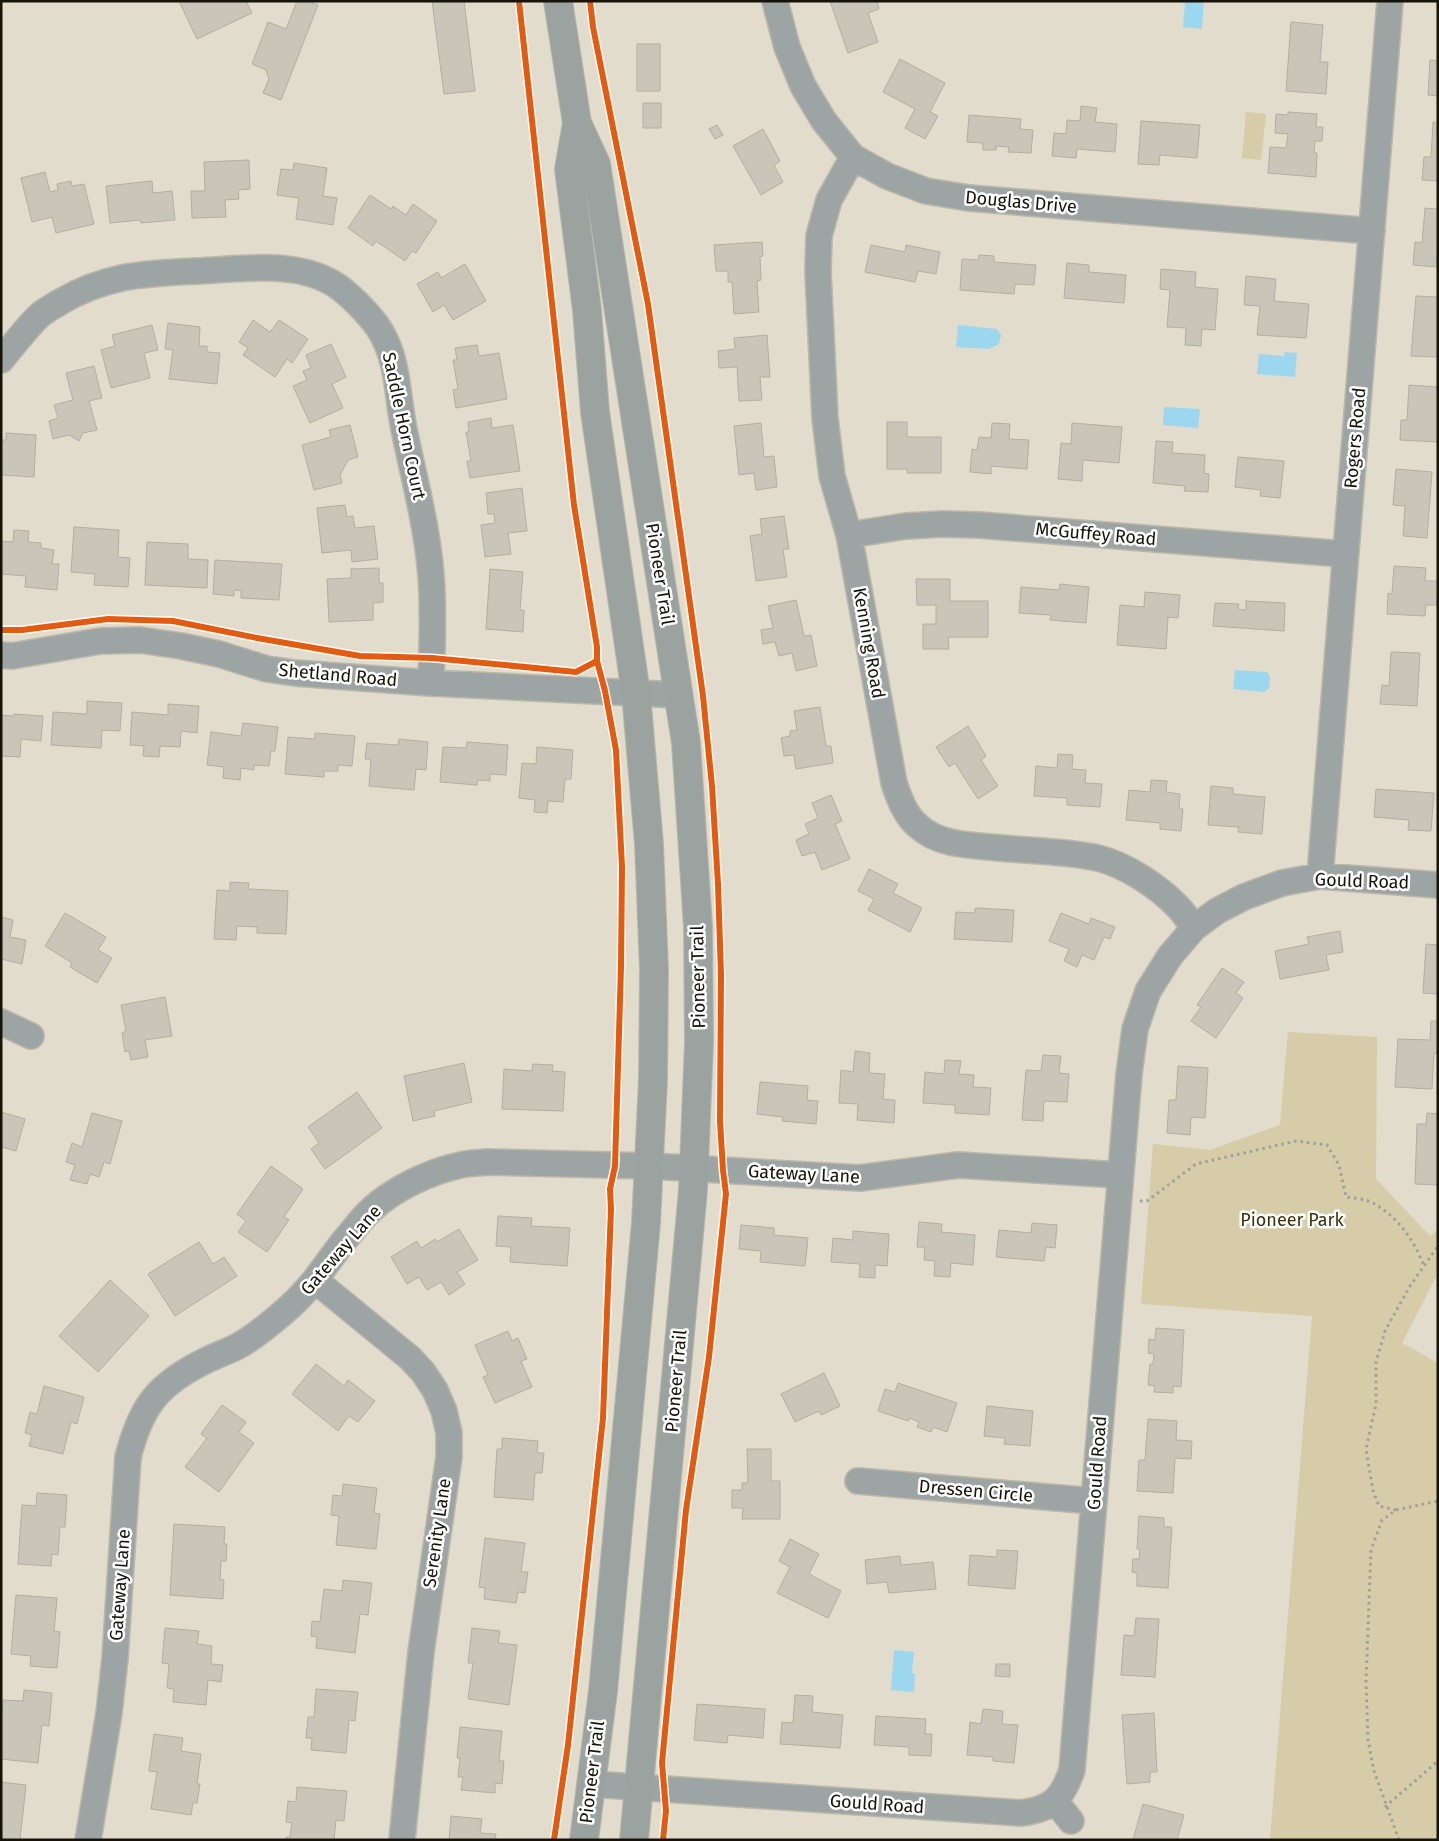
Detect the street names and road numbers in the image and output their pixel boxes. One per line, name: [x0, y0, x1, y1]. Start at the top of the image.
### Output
street label: Douglas Drive: [964, 186, 1078, 218]
street label: Saddle Horn Court: [378, 350, 430, 502]
street label: Rogers Road: [1340, 387, 1370, 489]
street label: McGuffey Road: [1035, 518, 1157, 550]
street label: Pioneer Trail: [641, 521, 679, 627]
street label: Kenning Road: [848, 586, 890, 700]
street label: Shetland Road: [278, 659, 398, 691]
street label: Gould Road: [1314, 868, 1410, 894]
street label: Pioneer Trail: [686, 925, 710, 1029]
street label: Gateway Lane: [748, 1160, 860, 1188]
street label: Gateway Lane: [296, 1201, 386, 1299]
street label: Pioneer Trail: [661, 1329, 691, 1433]
street label: Gould Road: [1083, 1415, 1111, 1511]
street label: Dressen Circle: [918, 1475, 1034, 1507]
street label: Serenity Lane: [418, 1477, 456, 1589]
street label: Gateway Lane: [105, 1528, 135, 1642]
street label: Pioneer Trail: [575, 1719, 609, 1825]
street label: Gould Road: [829, 1790, 925, 1818]

